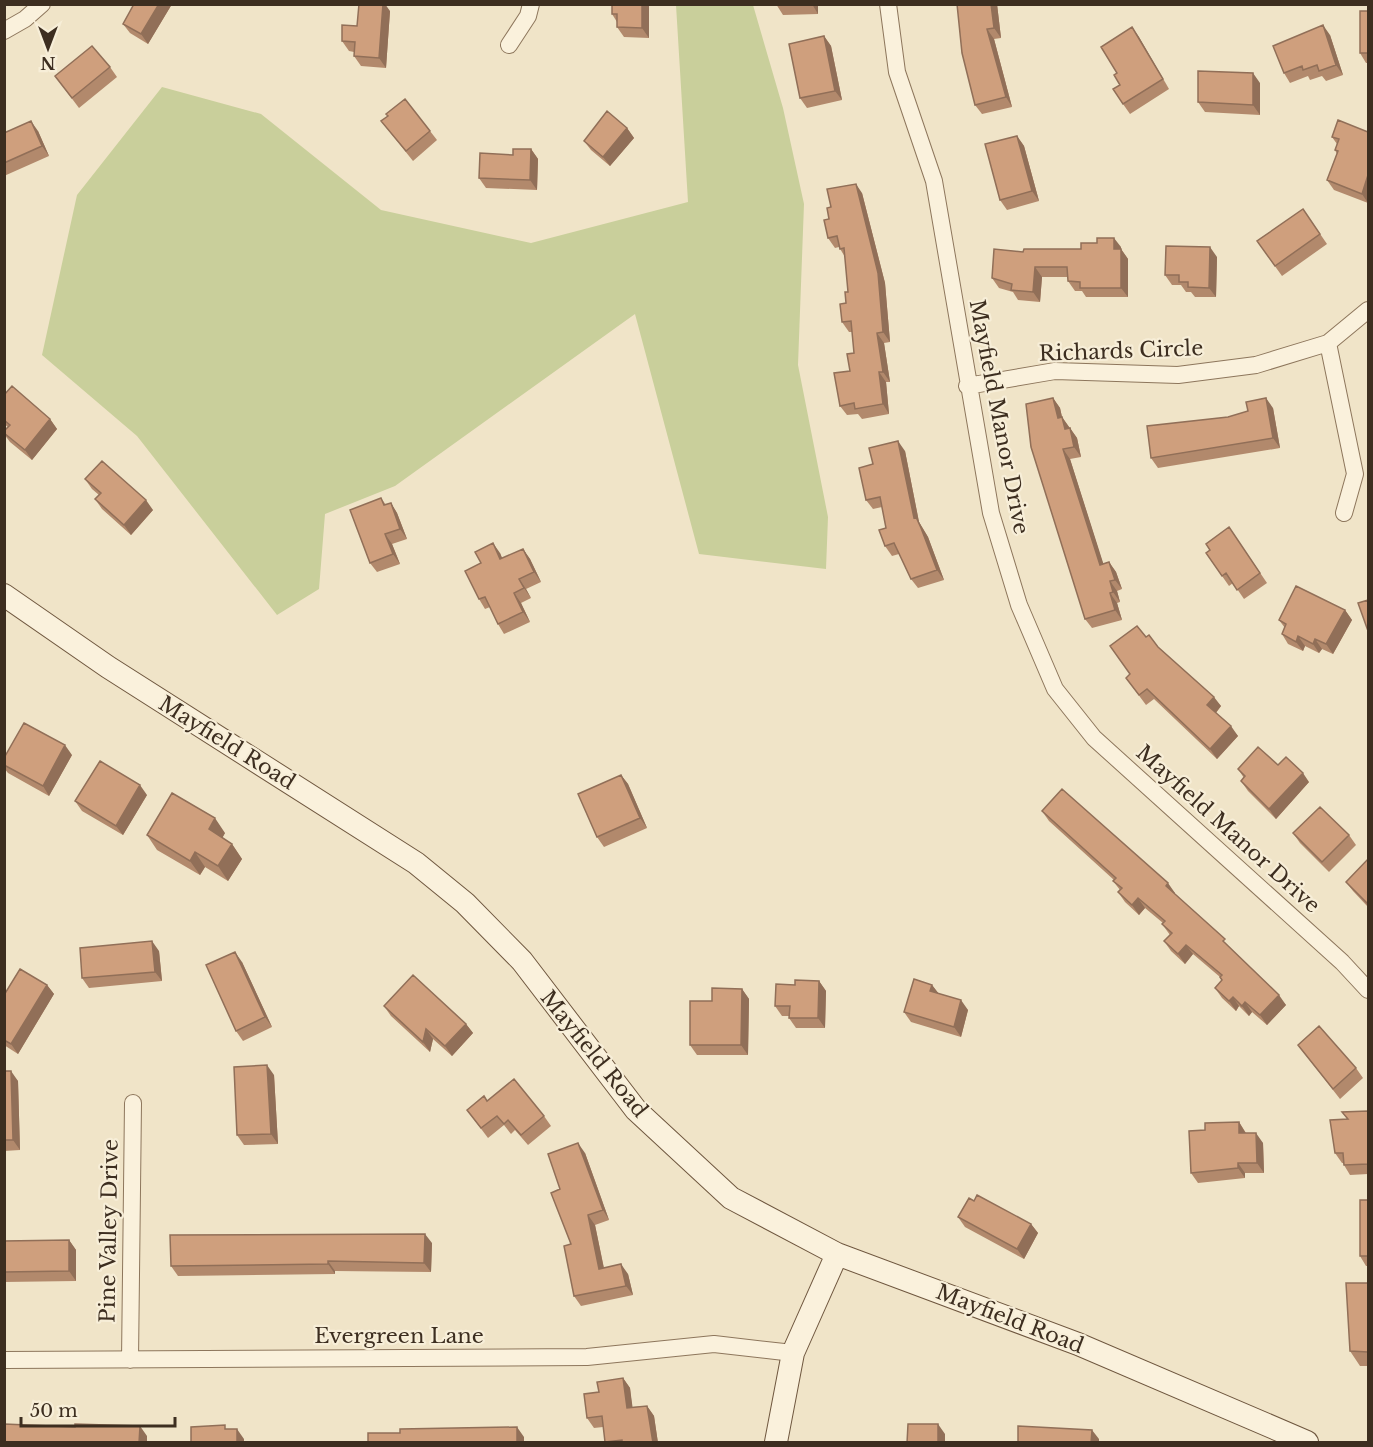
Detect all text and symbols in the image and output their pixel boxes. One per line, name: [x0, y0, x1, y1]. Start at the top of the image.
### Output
north arrow: [18, 18, 78, 78]
text: N: [40, 53, 56, 73]
street label: Mayfield Manor Drive: [963, 297, 1035, 537]
street label: Richards Circle: [1038, 335, 1204, 367]
street label: Mayfield Road: [154, 691, 300, 795]
street label: Mayfield Manor Drive: [1131, 740, 1325, 918]
street label: Mayfield Road: [535, 985, 653, 1123]
street label: Pine Valley Drive: [94, 1139, 124, 1323]
street label: Mayfield Road: [932, 1279, 1088, 1359]
street label: Evergreen Lane: [314, 1323, 484, 1349]
scale bar: [21, 1390, 176, 1428]
text: 50 m: [30, 1400, 78, 1422]

